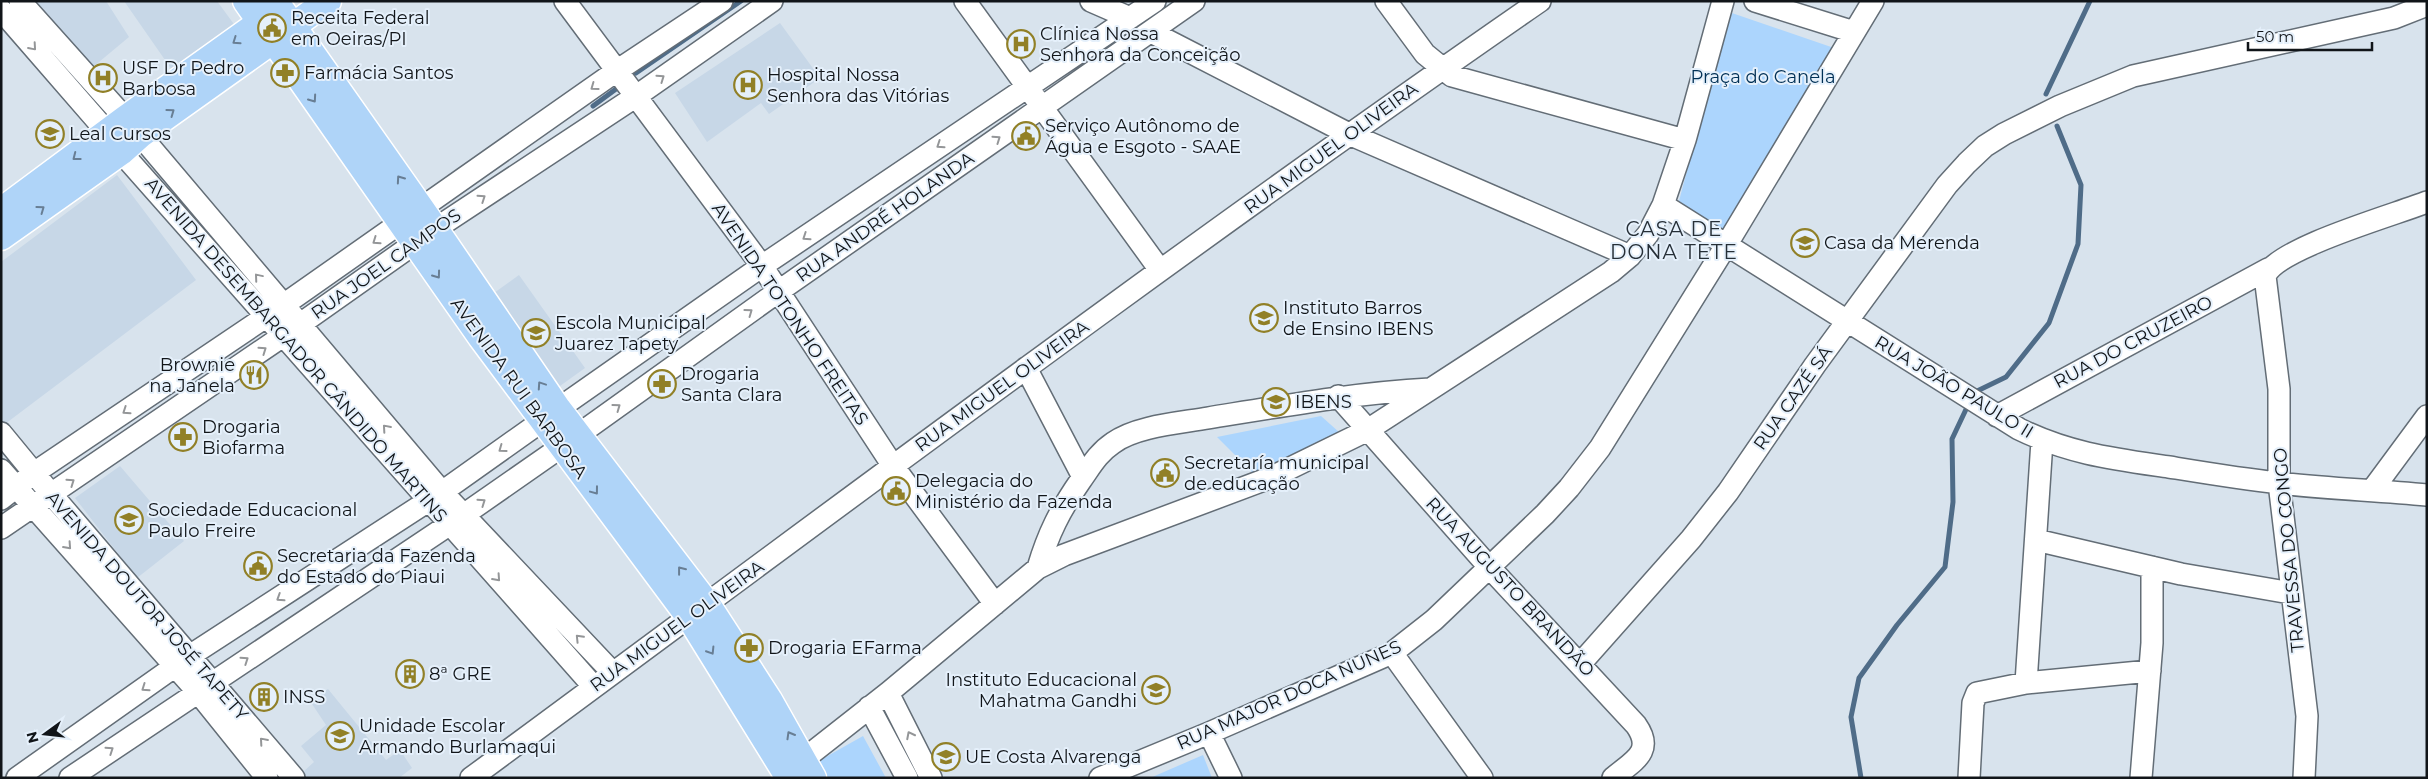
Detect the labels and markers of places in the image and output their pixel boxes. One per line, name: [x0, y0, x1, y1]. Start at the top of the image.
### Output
place label: Receita Federal em Oeiras/PI: [291, 7, 430, 50]
public building icon: Receita Federal em Oeiras/PI: [257, 13, 287, 43]
place label: Clínica Nossa Senhora da Conceição: [1040, 23, 1240, 66]
hospital icon: Clínica Nossa Senhora da Conceição: [1006, 29, 1036, 59]
place label: USF Dr Pedro Barbosa: [122, 57, 244, 100]
pharmacy icon: Farmácia Santos: [270, 58, 300, 88]
place label: Farmácia Santos: [304, 62, 454, 84]
hospital icon: USF Dr Pedro Barbosa: [88, 63, 118, 93]
place label: Hospital Nossa Senhora das Vitórias: [767, 64, 949, 107]
hospital icon: Hospital Nossa Senhora das Vitórias: [733, 70, 763, 100]
place label: Serviço Autônomo de Água e Esgoto - SAAE: [1045, 115, 1241, 158]
school or university icon: Leal Cursos: [35, 119, 65, 149]
public building icon: Serviço Autônomo de Água e Esgoto - SAAE: [1011, 121, 1041, 151]
place label: Leal Cursos: [69, 123, 171, 145]
school or university icon: Casa da Merenda: [1790, 228, 1820, 258]
place label: Casa da Merenda: [1824, 232, 1980, 254]
place label: Instituto Barros de Ensino IBENS: [1283, 297, 1434, 340]
school or university icon: Instituto Barros de Ensino IBENS: [1249, 303, 1279, 333]
place label: Escola Municipal Juarez Tapety: [554, 312, 706, 355]
school or university icon: Escola Municipal Juarez Tapety: [521, 318, 551, 348]
place label: Brownie na Janela: [149, 354, 235, 397]
restaurant icon: Brownie na Janela: [239, 360, 269, 390]
place label: Drogaria Santa Clara: [681, 363, 782, 406]
pharmacy icon: Drogaria Santa Clara: [647, 369, 677, 399]
school or university icon: IBENS: [1261, 387, 1291, 417]
place label: IBENS: [1295, 391, 1352, 413]
place label: Drogaria Biofarma: [202, 416, 285, 459]
pharmacy icon: Drogaria Biofarma: [168, 422, 198, 452]
place label: Secretaría municipal de educação: [1184, 452, 1369, 495]
public building icon: Secretaría municipal de educação: [1150, 458, 1180, 488]
place label: Delegacia do Ministério da Fazenda: [915, 470, 1113, 513]
public building icon: Delegacia do Ministério da Fazenda: [881, 476, 911, 506]
place label: Sociedade Educacional Paulo Freire: [148, 499, 357, 542]
school or university icon: Sociedade Educacional Paulo Freire: [114, 505, 144, 535]
place label: Secretaria da Fazenda do Estado do Piaui: [277, 545, 476, 588]
public building icon: Secretaria da Fazenda do Estado do Piaui: [243, 551, 273, 581]
pharmacy icon: Drogaria EFarma: [734, 633, 764, 663]
place label: Drogaria EFarma: [768, 637, 922, 659]
building icon: 8ª GRE: [395, 659, 425, 689]
place label: 8ª GRE: [429, 663, 492, 685]
place label: Instituto Educacional Mahatma Gandhi: [946, 669, 1137, 712]
school or university icon: Instituto Educacional Mahatma Gandhi: [1141, 675, 1171, 705]
building icon: INSS: [249, 682, 279, 712]
place label: INSS: [283, 686, 325, 708]
place label: Unidade Escolar Armando Burlamaqui: [359, 715, 556, 758]
school or university icon: Unidade Escolar Armando Burlamaqui: [325, 721, 355, 751]
school or university icon: UE Costa Alvarenga: [931, 742, 961, 772]
place label: UE Costa Alvarenga: [965, 746, 1141, 768]

